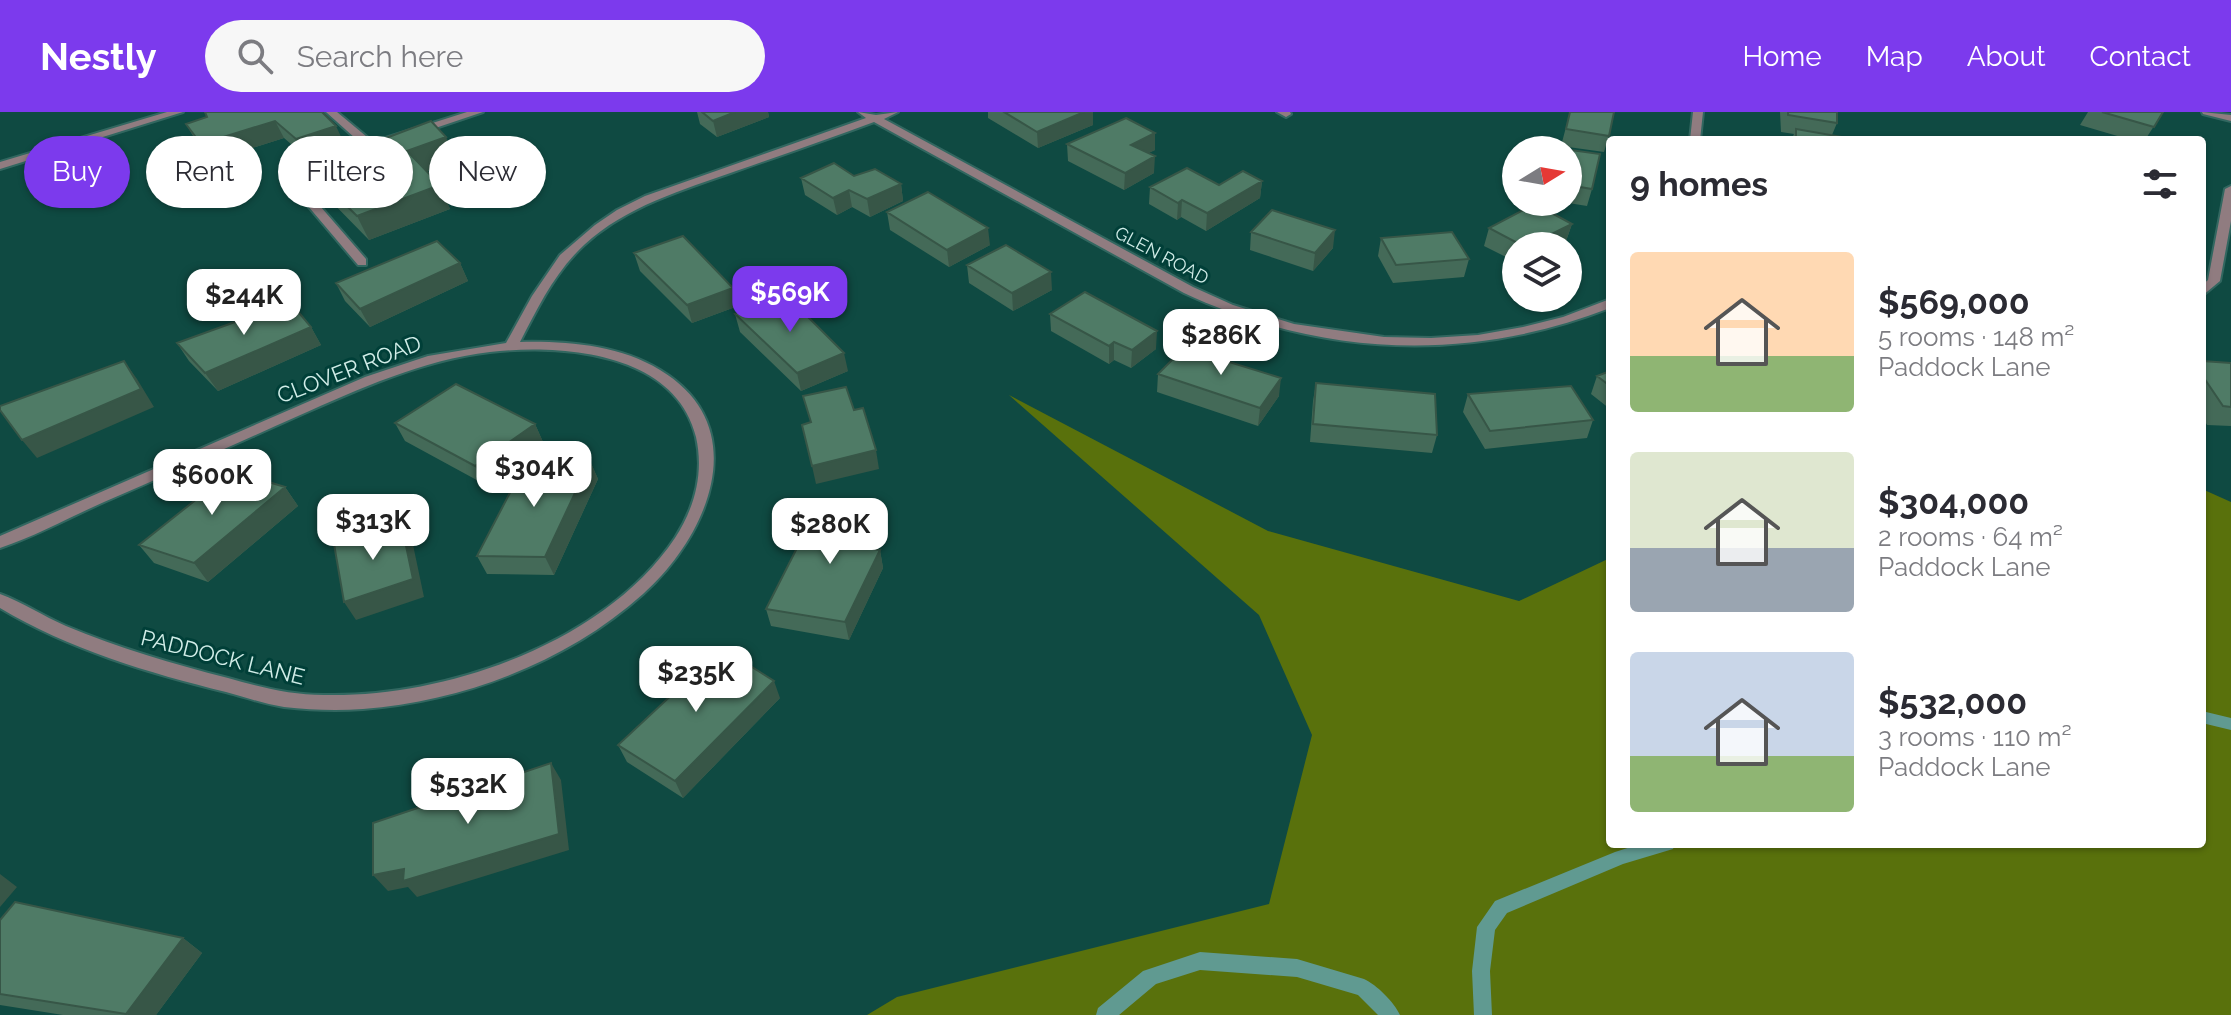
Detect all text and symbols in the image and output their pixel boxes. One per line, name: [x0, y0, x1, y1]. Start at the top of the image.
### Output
search box: [205, 20, 765, 92]
text: Nestly: [40, 34, 157, 79]
icon: search: [233, 34, 277, 78]
text: Search here: [297, 39, 463, 74]
text: Home: [1742, 40, 1822, 73]
text: Map: [1866, 40, 1923, 73]
text: About: [1967, 40, 2046, 73]
text: Contact: [2090, 40, 2191, 73]
chip: Buy: [24, 136, 130, 208]
chip: Rent: [146, 136, 262, 208]
chip: Filters: [278, 136, 413, 208]
chip: New: [429, 136, 546, 208]
north arrow: [1502, 136, 1582, 216]
map controls: [1502, 136, 1582, 312]
icon: filters: [2138, 162, 2182, 206]
text: 9 homes: [1630, 164, 1768, 204]
street label: GLEN ROAD: [1112, 222, 1212, 288]
button: layers: [1502, 232, 1582, 312]
pin: $569K: [734, 266, 846, 334]
pin: $244K: [188, 269, 300, 337]
text: $569K: [750, 277, 830, 307]
text: $244K: [205, 280, 283, 310]
text: $569,000: [1878, 282, 2030, 322]
icon: home: [1694, 284, 1790, 380]
pin: $286K: [1165, 309, 1277, 377]
text: $286K: [1181, 320, 1261, 350]
text: 5 rooms · 148 m²: [1878, 322, 2074, 352]
street label: CLOVER ROAD: [273, 330, 425, 408]
text: Paddock Lane: [1878, 352, 2050, 382]
pin: $304K: [478, 441, 590, 509]
pin: $600K: [156, 449, 268, 517]
text: $304K: [494, 452, 574, 482]
text: $600K: [171, 460, 253, 490]
text: $304,000: [1878, 482, 2029, 522]
icon: home: [1694, 484, 1790, 580]
pin: $313K: [317, 494, 429, 562]
pin: $280K: [774, 498, 886, 566]
text: $313K: [335, 505, 411, 535]
text: $280K: [790, 509, 870, 539]
text: 2 rooms · 64 m²: [1878, 522, 2063, 552]
text: Paddock Lane: [1878, 552, 2050, 582]
street label: PADDOCK LANE: [138, 624, 308, 690]
pin: $235K: [640, 646, 752, 714]
text: $235K: [657, 657, 735, 687]
text: $532,000: [1878, 682, 2027, 722]
icon: home: [1694, 684, 1790, 780]
text: 3 rooms · 110 m²: [1878, 722, 2072, 752]
text: Paddock Lane: [1878, 752, 2050, 782]
pin: $532K: [412, 758, 524, 826]
text: $532K: [429, 769, 507, 799]

